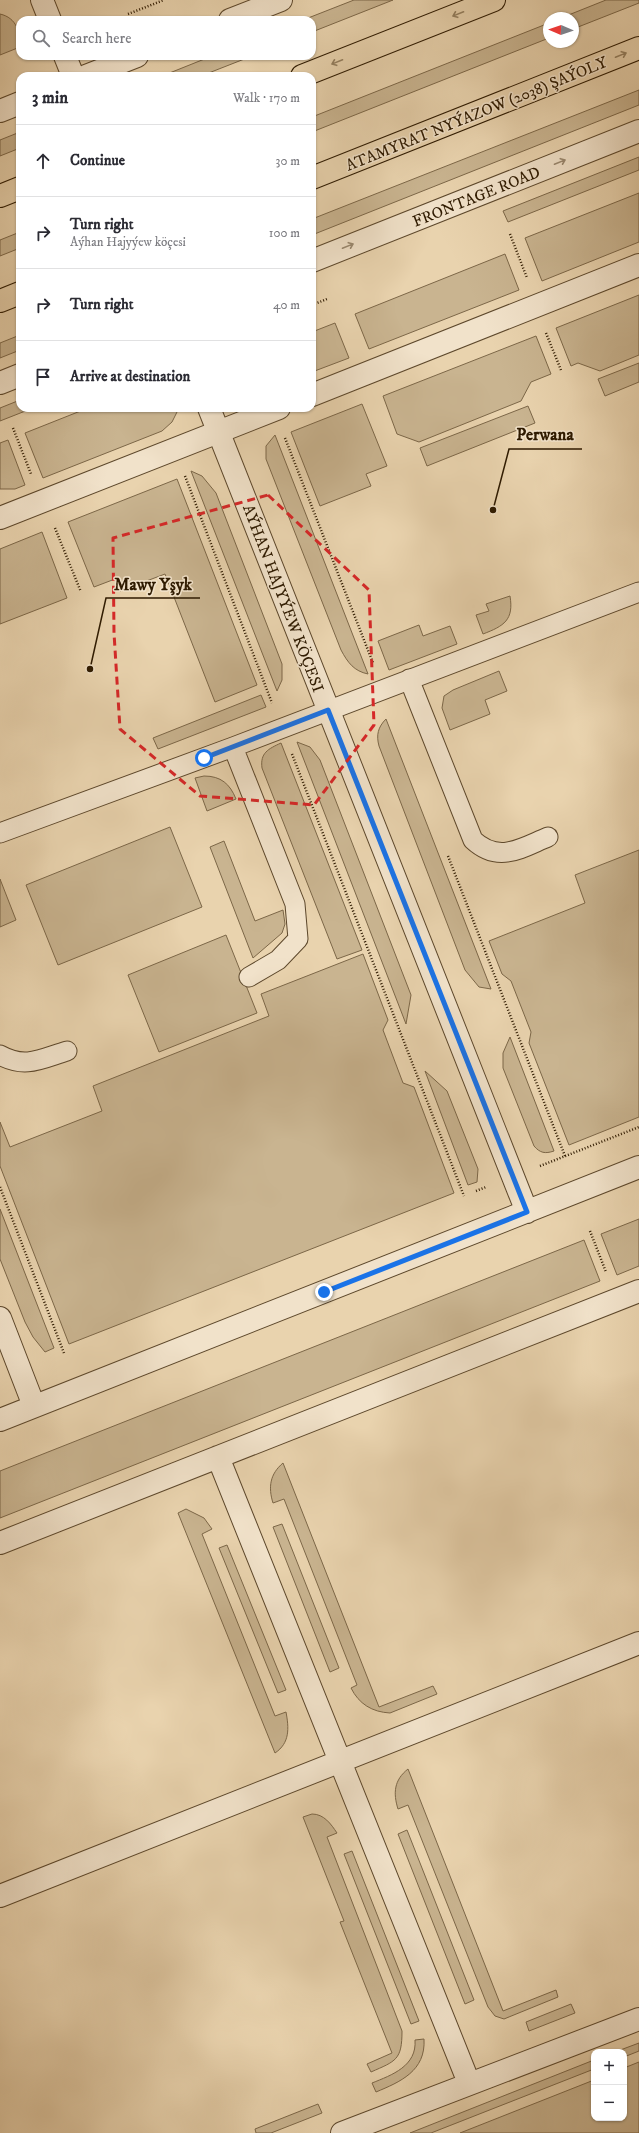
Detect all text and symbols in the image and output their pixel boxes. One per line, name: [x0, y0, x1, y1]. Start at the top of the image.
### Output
one-way arrow: [452, 11, 464, 19]
north arrow: [543, 12, 579, 48]
search box: [16, 16, 316, 60]
icon: search: [30, 27, 52, 49]
text: Search here: [62, 29, 131, 48]
one-way arrow: [615, 50, 627, 58]
street label: ATAMYRAT NYÝAZOW (2038) ŞAÝOLY: [343, 52, 611, 176]
one-way arrow: [331, 59, 343, 67]
text: 3 min: [32, 87, 68, 109]
text: Walk · 170 m: [233, 90, 300, 106]
icon: ahead: [32, 150, 54, 172]
text: Continue: [70, 151, 125, 170]
text: 30 m: [276, 153, 300, 169]
one-way arrow: [554, 158, 566, 166]
street label: FRONTAGE ROAD: [410, 162, 543, 232]
text: Turn right: [70, 215, 133, 234]
icon: right: [32, 222, 54, 244]
text: 100 m: [269, 225, 300, 241]
text: Aýhan Hajyýew köçesi: [70, 234, 186, 250]
one-way arrow: [342, 242, 354, 250]
icon: right: [32, 294, 54, 316]
text: Turn right: [70, 295, 133, 314]
text: 40 m: [273, 297, 300, 313]
icon: arrive: [32, 366, 54, 388]
text: Arrive at destination: [70, 367, 190, 386]
callout: Perwana: [509, 420, 582, 449]
text: Perwana: [516, 424, 574, 446]
street label: AÝHAN HAJYÝEW KÖÇESI: [238, 502, 328, 695]
callout: Mawy Yşyk: [106, 569, 200, 598]
text: Mawy Yşyk: [114, 574, 193, 596]
route start: [195, 749, 213, 767]
route end: [315, 1283, 333, 1301]
map controls: [591, 2049, 627, 2121]
button: +: [591, 2049, 627, 2085]
button: −: [591, 2085, 627, 2121]

